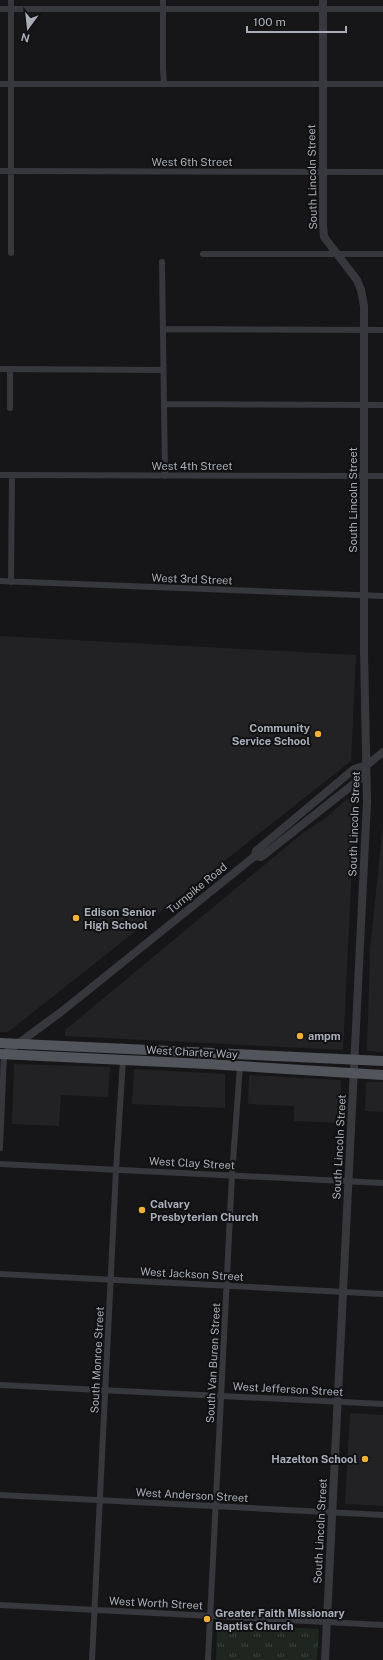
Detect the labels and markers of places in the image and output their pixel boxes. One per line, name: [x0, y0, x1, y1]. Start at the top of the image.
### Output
place label: Community Service School: [232, 722, 311, 747]
marker: Community Service School: [313, 729, 323, 739]
place label: Edison Senior High School: [84, 906, 156, 931]
marker: Edison Senior High School: [71, 913, 81, 923]
place label: ampm: [308, 1030, 341, 1042]
marker: ampm: [295, 1031, 305, 1041]
place label: Calvary Presbyterian Church: [150, 1198, 258, 1223]
marker: Calvary Presbyterian Church: [137, 1205, 147, 1215]
place label: Hazelton School: [271, 1453, 357, 1465]
marker: Hazelton School: [360, 1454, 370, 1464]
place label: Greater Faith Missionary Baptist Church: [215, 1607, 346, 1632]
marker: Greater Faith Missionary Baptist Church: [202, 1614, 212, 1624]

